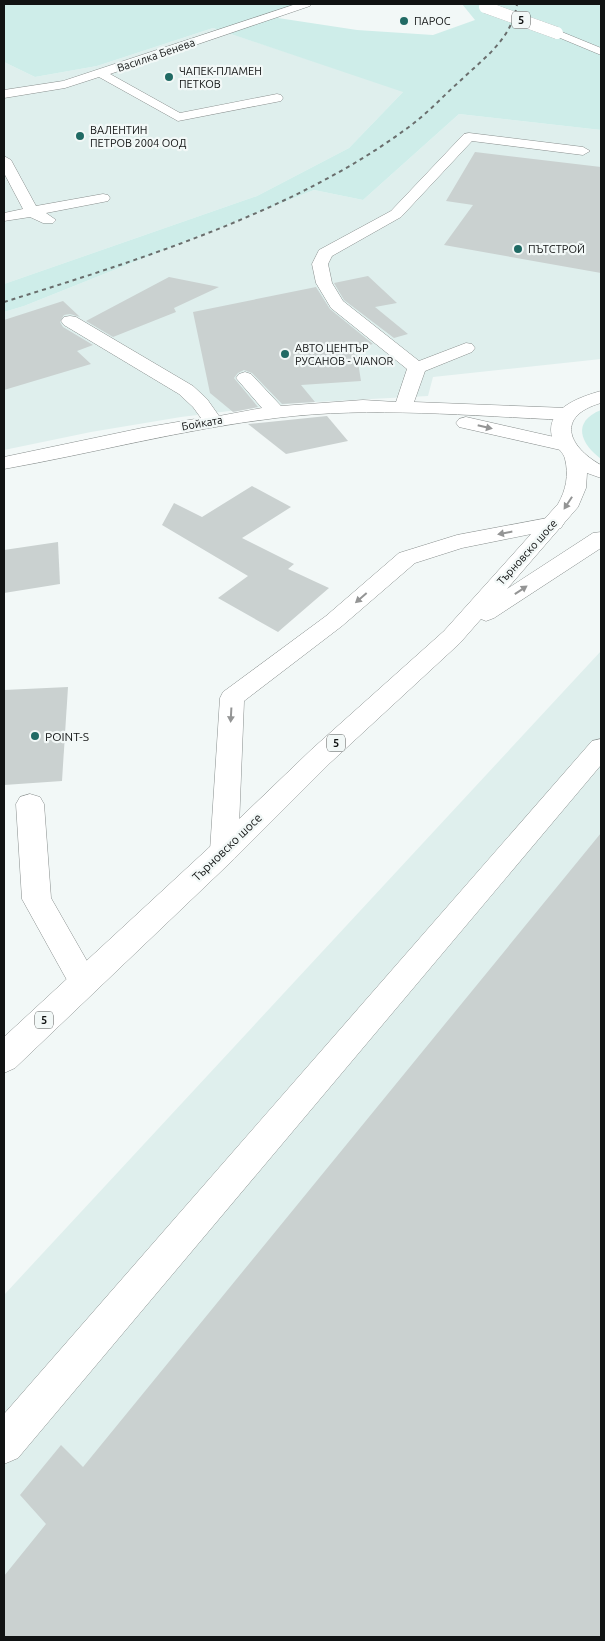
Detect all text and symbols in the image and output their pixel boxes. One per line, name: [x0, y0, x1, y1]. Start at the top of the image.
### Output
road number: 5: [512, 12, 530, 28]
marker: ПАРОС: [398, 15, 410, 27]
place label: ПАРОС: [414, 15, 451, 27]
street label: Василка Бенева: [115, 36, 197, 74]
place label: ЧАПЕК-ПЛАМЕН ПЕТКОВ: [179, 65, 262, 90]
marker: ЧАПЕК-ПЛАМЕН ПЕТКОВ: [163, 71, 175, 83]
place label: ВАЛЕНТИН ПЕТРОВ 2004 ООД: [90, 124, 187, 149]
marker: ВАЛЕНТИН ПЕТРОВ 2004 ООД: [74, 130, 86, 142]
marker: ПЪТСТРОЙ: [512, 243, 524, 255]
place label: ПЪТСТРОЙ: [528, 243, 585, 255]
place label: АВТО ЦЕНТЪР РУСАНОВ - VIANOR: [295, 342, 394, 367]
marker: АВТО ЦЕНТЪР РУСАНОВ - VIANOR: [279, 348, 291, 360]
street label: Бойката: [180, 413, 224, 433]
one-way arrow: [478, 423, 493, 431]
one-way arrow: [564, 497, 573, 510]
street label: Търновско шосе: [495, 517, 559, 587]
one-way arrow: [497, 529, 513, 537]
one-way arrow: [514, 585, 528, 595]
one-way arrow: [355, 592, 368, 603]
one-way arrow: [227, 707, 235, 723]
marker: POINT-S: [29, 730, 41, 742]
place label: POINT-S: [45, 730, 89, 743]
road number: 5: [327, 734, 345, 751]
street label: Търновско шосе: [190, 811, 264, 883]
road number: 5: [35, 1012, 53, 1028]

